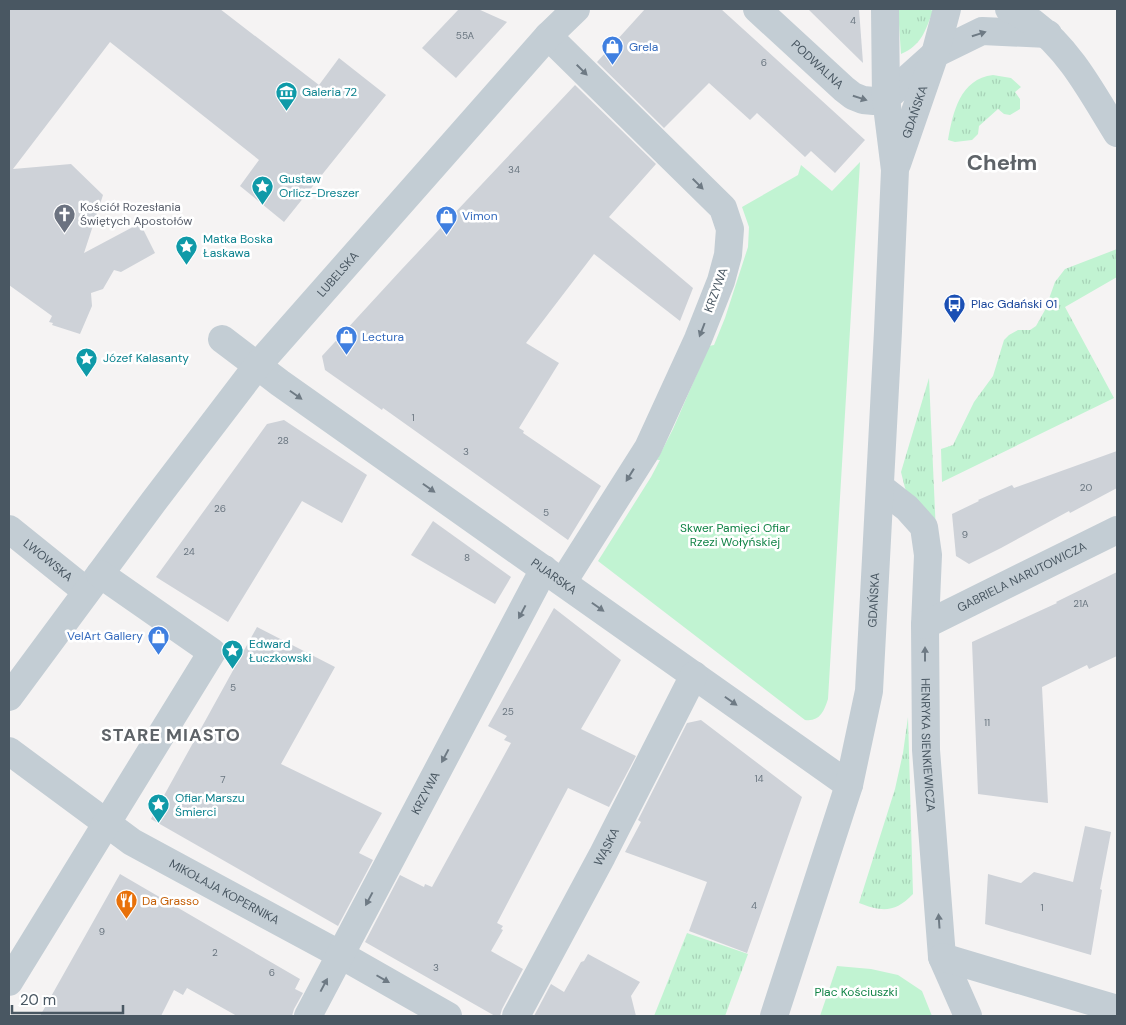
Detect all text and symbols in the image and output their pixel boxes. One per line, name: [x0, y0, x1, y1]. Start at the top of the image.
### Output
house number: 4: [850, 14, 856, 27]
house number: 55A: [456, 29, 475, 42]
one-way arrow: [972, 29, 987, 37]
shop icon: Grela: [601, 35, 625, 66]
street label: PODWALNA: [788, 36, 847, 93]
place label: Grela: [629, 39, 658, 55]
house number: 6: [761, 56, 767, 69]
one-way arrow: [576, 64, 588, 76]
museum icon: Galeria 72: [274, 80, 298, 111]
street label: GDAŃSKA: [898, 83, 932, 141]
place label: Galeria 72: [302, 84, 357, 100]
one-way arrow: [852, 94, 867, 102]
district label: Chełm: [967, 148, 1037, 177]
house number: 34: [508, 163, 520, 176]
place label: Gustaw Orlicz-Dreszer: [279, 171, 360, 201]
place icon: Gustaw Orlicz-Dreszer: [251, 174, 275, 205]
one-way arrow: [692, 178, 704, 190]
place label: Kościół Rozesłania Świętych Apostołów: [80, 199, 192, 229]
church icon: Kościół Rozesłania Świętych Apostołów: [52, 202, 76, 233]
shop icon: Vimon: [434, 204, 458, 235]
place label: Vimon: [462, 208, 498, 224]
place label: Matka Boska Łaskawa: [203, 231, 273, 261]
place icon: Matka Boska Łaskawa: [175, 234, 199, 265]
street label: LUBELSKA: [313, 248, 362, 300]
street label: KRZYWA: [701, 265, 731, 315]
bus stop icon: Plac Gdański 01: [943, 292, 967, 323]
place label: Plac Gdański 01: [971, 296, 1057, 312]
one-way arrow: [698, 323, 706, 338]
shop icon: Lectura: [334, 325, 358, 356]
place label: Lectura: [362, 329, 404, 345]
place icon: Józef Kalasanty: [75, 346, 99, 377]
place label: Józef Kalasanty: [103, 350, 189, 366]
one-way arrow: [289, 389, 302, 400]
house number: 1: [411, 411, 415, 424]
house number: 28: [277, 434, 289, 447]
house number: 3: [463, 445, 469, 458]
one-way arrow: [625, 469, 635, 482]
house number: 20: [1080, 481, 1092, 494]
one-way arrow: [422, 483, 436, 493]
house number: 26: [214, 502, 226, 515]
house number: 5: [543, 506, 549, 519]
park label: Skwer Pamięci Ofiar Rzezi Wołyńskiej: [680, 520, 791, 550]
house number: 9: [962, 528, 968, 541]
street label: LWOWSKA: [20, 536, 76, 585]
street label: GABRIELA NARUTOWICZA: [954, 538, 1089, 616]
house number: 24: [183, 545, 195, 558]
house number: 8: [464, 551, 470, 564]
street label: PIJARSKA: [528, 555, 580, 598]
street label: GDAŃSKA: [864, 572, 883, 628]
house number: 21A: [1073, 597, 1089, 610]
one-way arrow: [591, 602, 605, 612]
one-way arrow: [517, 606, 526, 619]
shop icon: VelArt Gallery: [147, 624, 171, 655]
place label: VelArt Gallery: [67, 628, 143, 644]
place label: Edward Łuczkowski: [249, 636, 312, 666]
place icon: Edward Łuczkowski: [221, 639, 245, 670]
one-way arrow: [921, 645, 929, 661]
street label: HENRYKA SIENKIEWICZA: [917, 678, 939, 813]
house number: 5: [230, 681, 236, 694]
one-way arrow: [724, 696, 737, 706]
house number: 25: [502, 705, 514, 718]
house number: 11: [984, 716, 990, 729]
district label: STARE MIASTO: [101, 723, 241, 747]
one-way arrow: [441, 749, 450, 763]
street label: KRZYWA: [408, 769, 444, 817]
house number: 14: [754, 772, 764, 785]
house number: 7: [220, 773, 226, 786]
place label: Ofiar Marszu Śmierci: [175, 790, 245, 820]
place icon: Ofiar Marszu Śmierci: [147, 793, 171, 824]
street label: WĄSKA: [590, 825, 623, 869]
street label: MIKOŁAJA KOPERNIKA: [166, 856, 282, 928]
restaurant icon: Da Grasso: [114, 889, 138, 920]
one-way arrow: [365, 892, 373, 907]
place label: Da Grasso: [142, 893, 199, 909]
house number: 4: [751, 899, 757, 912]
house number: 1: [1040, 901, 1044, 914]
one-way arrow: [934, 912, 942, 928]
house number: 9: [99, 925, 105, 938]
house number: 2: [212, 946, 218, 959]
house number: 3: [433, 961, 439, 974]
house number: 6: [269, 966, 275, 979]
one-way arrow: [376, 974, 390, 983]
one-way arrow: [320, 978, 328, 993]
scale bar: [12, 982, 124, 1014]
park label: Plac Kościuszki: [814, 984, 898, 1000]
text: 20 m: [20, 990, 56, 1010]

